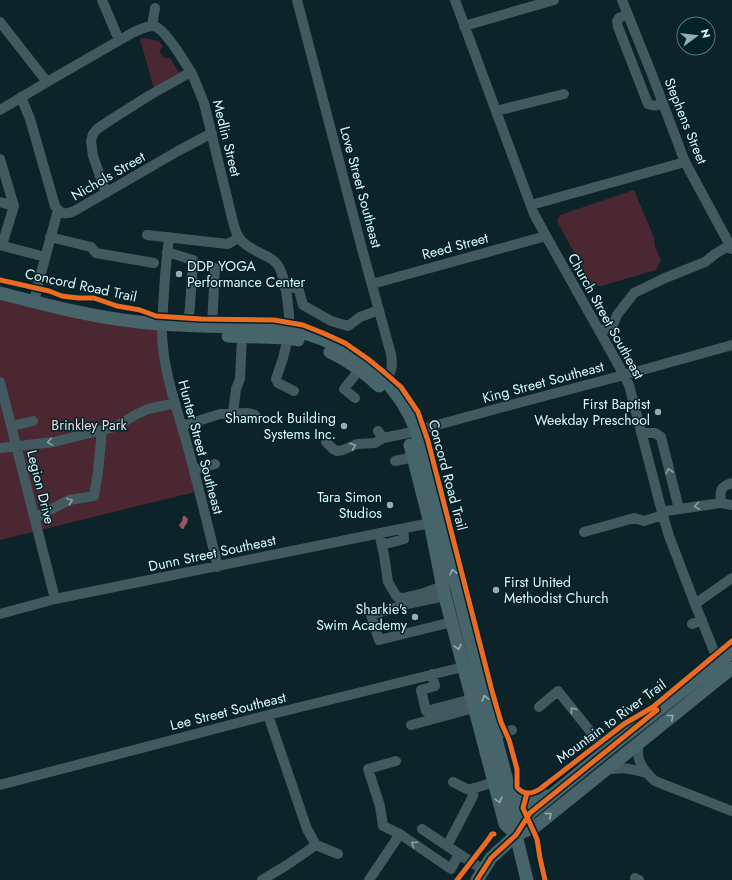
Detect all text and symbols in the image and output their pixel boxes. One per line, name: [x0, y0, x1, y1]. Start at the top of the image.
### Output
north arrow: [676, 16, 716, 56]
text: N: [697, 27, 715, 40]
street label: Stephens Street: [660, 75, 713, 168]
street label: Medlin Street: [208, 98, 246, 179]
street label: Love Street Southeast: [335, 124, 387, 251]
street label: Nichols Street: [67, 146, 149, 205]
street label: Reed Street: [420, 227, 491, 264]
street label: Church Street Southeast: [563, 249, 649, 383]
place label: DDP YOGA Performance Center: [187, 256, 306, 292]
street label: Concord Road Trail: [23, 263, 139, 307]
marker: DDP YOGA Performance Center: [174, 269, 184, 279]
street label: King Street Southeast: [480, 356, 607, 408]
street label: Hunter Street Southeast: [173, 378, 229, 517]
place label: First Baptist Weekday Preschool: [534, 394, 651, 430]
marker: First Baptist Weekday Preschool: [653, 407, 663, 417]
place label: Shamrock Building Systems Inc.: [225, 408, 336, 444]
park label: Brinkley Park: [51, 415, 127, 435]
street label: Concord Road Trail: [424, 417, 472, 533]
marker: Shamrock Building Systems Inc.: [339, 421, 349, 431]
one-way arrow: [47, 437, 53, 446]
one-way arrow: [349, 443, 357, 451]
street label: Legion Drive: [22, 448, 60, 526]
one-way arrow: [665, 468, 673, 475]
place label: Tara Simon Studios: [317, 487, 382, 523]
one-way arrow: [66, 497, 73, 505]
marker: Tara Simon Studios: [385, 500, 395, 510]
one-way arrow: [694, 501, 700, 510]
street label: Dunn Street Southeast: [146, 530, 278, 576]
one-way arrow: [449, 569, 457, 576]
place label: First United Methodist Church: [504, 572, 609, 608]
marker: First United Methodist Church: [491, 585, 501, 595]
place label: Sharkie's Swim Academy: [316, 599, 408, 635]
marker: Sharkie's Swim Academy: [410, 612, 420, 622]
one-way arrow: [453, 643, 462, 650]
street label: Mountain to River Trail: [552, 674, 670, 768]
street label: Lee Street Southeast: [168, 687, 289, 735]
one-way arrow: [481, 695, 490, 702]
one-way arrow: [570, 707, 577, 714]
one-way arrow: [666, 714, 673, 721]
one-way arrow: [494, 796, 502, 803]
one-way arrow: [544, 813, 551, 820]
one-way arrow: [411, 841, 418, 849]

